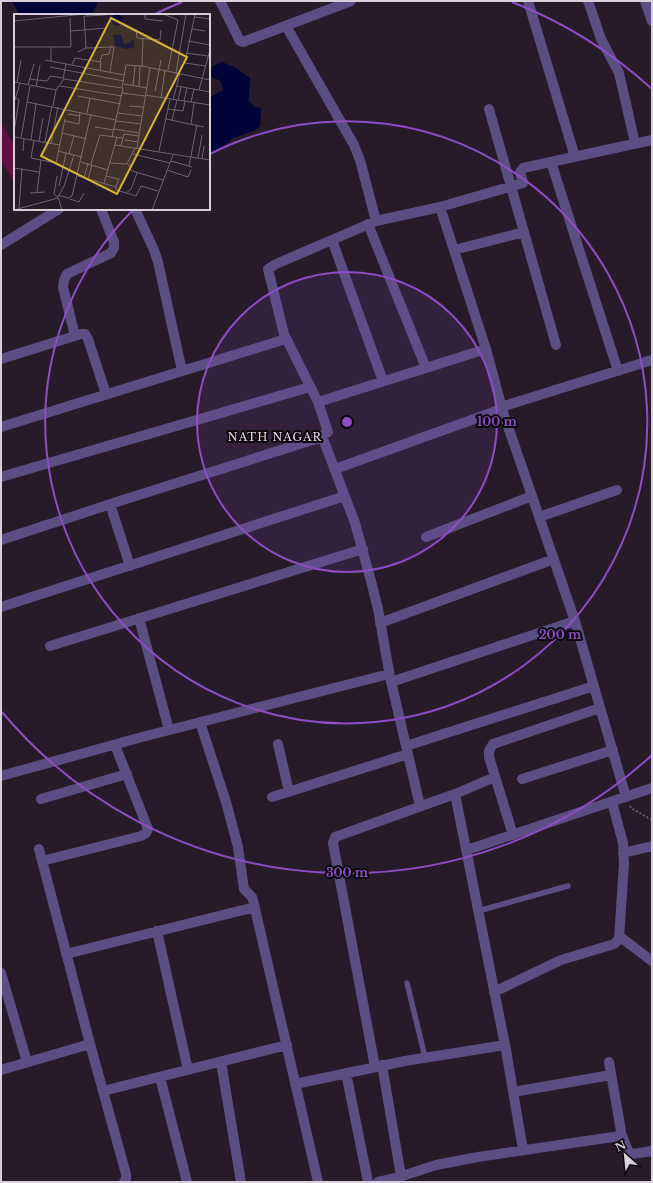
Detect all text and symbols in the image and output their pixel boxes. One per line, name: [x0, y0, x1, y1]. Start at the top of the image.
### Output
inset map: [14, 14, 210, 210]
text: 100 m: [477, 414, 518, 429]
centre of rings: [340, 415, 354, 429]
district label: NATH NAGAR: [228, 430, 322, 444]
text: 200 m: [539, 627, 582, 642]
text: 300 m: [326, 865, 369, 880]
north arrow: [605, 1135, 645, 1175]
text: N: [613, 1137, 629, 1155]

